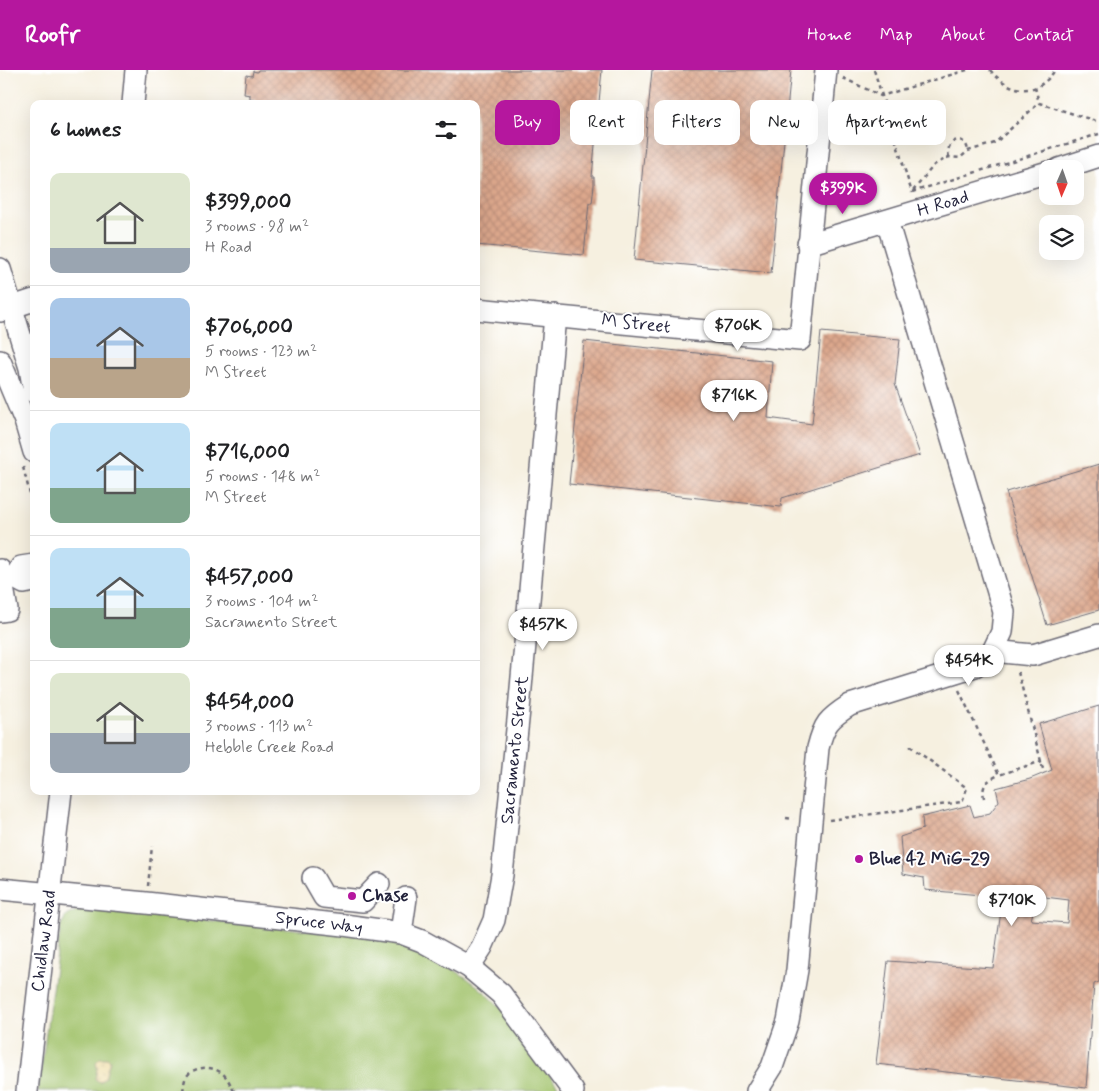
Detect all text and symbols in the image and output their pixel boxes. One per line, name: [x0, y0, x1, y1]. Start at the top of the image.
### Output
text: Roofr: [25, 20, 80, 51]
text: Home: [807, 23, 852, 47]
text: Map: [880, 23, 913, 47]
text: About: [941, 23, 985, 47]
text: Contact: [1013, 23, 1074, 47]
chip: Buy: [495, 100, 560, 145]
chip: Rent: [570, 100, 644, 145]
chip: Filters: [654, 100, 740, 145]
chip: New: [750, 100, 818, 145]
chip: Apartment: [828, 100, 946, 145]
text: 6 homes: [50, 116, 121, 144]
icon: filters: [432, 116, 460, 144]
north arrow: [1039, 160, 1084, 205]
map controls: [1039, 160, 1084, 260]
pin: $399K: [808, 172, 878, 215]
text: $399K: [820, 178, 866, 199]
street label: H Road: [914, 185, 972, 223]
text: $399,000: [205, 188, 291, 216]
icon: home: [90, 193, 150, 253]
button: layers: [1039, 215, 1084, 260]
text: 3 rooms · 98 m²: [205, 216, 309, 237]
text: H Road: [205, 237, 252, 258]
street label: M Street: [600, 308, 672, 340]
pin: $706K: [703, 310, 773, 352]
text: $706,000: [205, 313, 293, 341]
text: $706K: [714, 315, 762, 336]
icon: home: [90, 318, 150, 378]
text: 5 rooms · 123 m²: [205, 341, 317, 362]
text: M Street: [205, 362, 266, 383]
pin: $716K: [699, 380, 769, 422]
text: $716K: [712, 385, 756, 406]
text: $716,000: [205, 438, 290, 466]
icon: home: [90, 443, 150, 503]
text: 5 rooms · 148 m²: [205, 466, 320, 487]
text: M Street: [205, 487, 266, 508]
text: $457,000: [205, 563, 293, 591]
icon: home: [90, 568, 150, 628]
text: 3 rooms · 104 m²: [205, 591, 318, 612]
pin: $457K: [508, 608, 578, 651]
text: Sacramento Street: [205, 612, 337, 633]
text: $457K: [519, 614, 567, 635]
pin: $454K: [934, 644, 1004, 687]
text: $454K: [945, 650, 993, 671]
street label: Sacramento Street: [495, 674, 535, 825]
text: $454,000: [205, 688, 294, 716]
icon: home: [90, 693, 150, 753]
text: 3 rooms · 113 m²: [205, 716, 313, 737]
text: Hebble Creek Road: [205, 737, 334, 758]
place label: Blue 42 MiG-29: [869, 847, 990, 871]
marker: Blue 42 MiG-29: [853, 853, 865, 865]
place label: Chase: [362, 884, 409, 908]
pin: $710K: [977, 884, 1047, 927]
street label: Chidlaw Road: [26, 889, 62, 993]
marker: Chase: [346, 890, 358, 902]
text: $710K: [989, 890, 1035, 911]
street label: Spruce Way: [274, 906, 364, 940]

